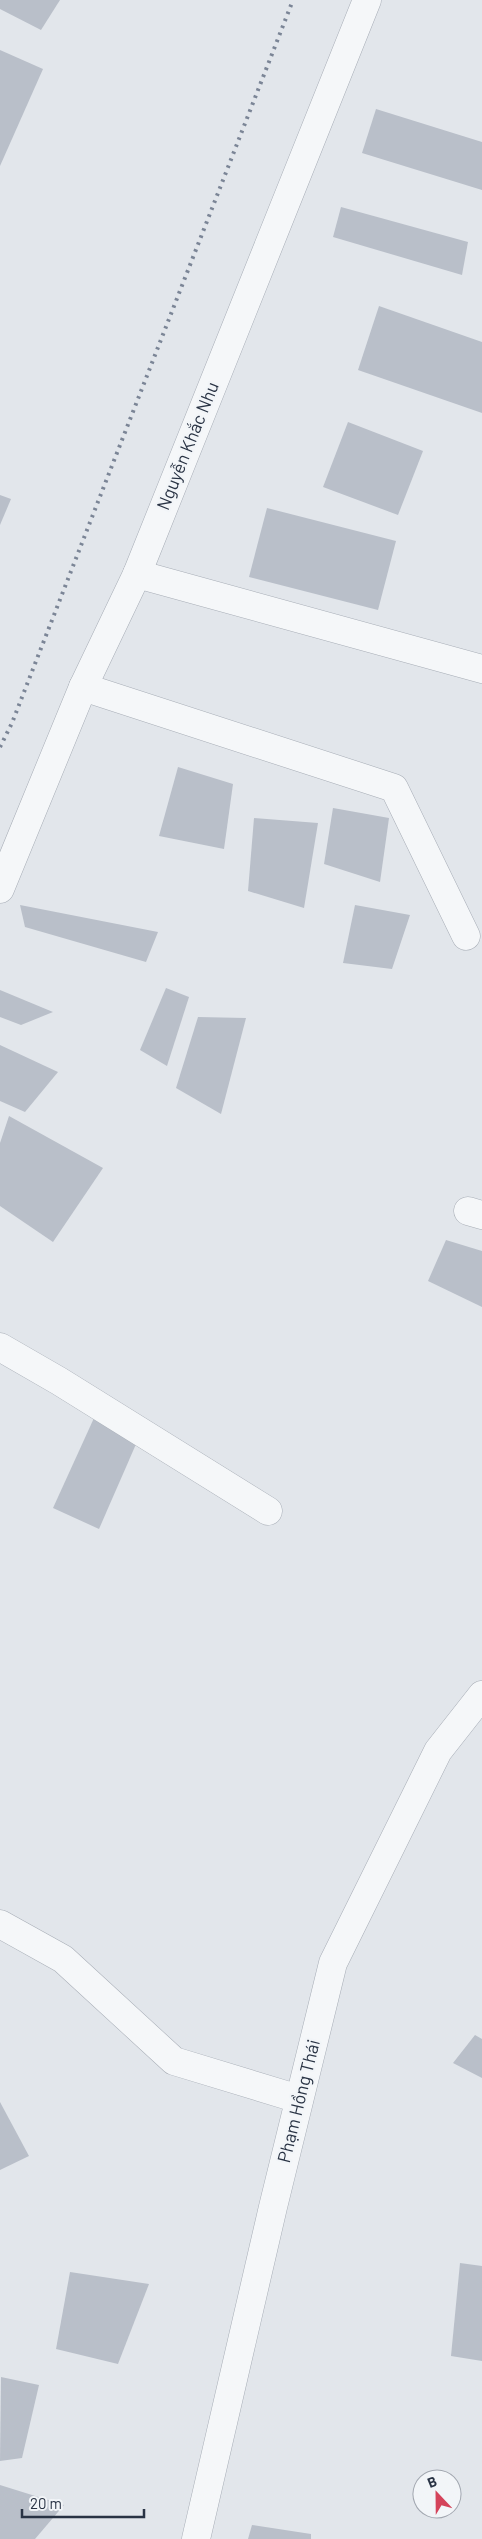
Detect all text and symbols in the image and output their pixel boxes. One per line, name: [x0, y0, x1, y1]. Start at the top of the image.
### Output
street label: Nguyễn Khắc Nhu: [151, 378, 223, 513]
street label: Phạm Hồng Thái: [272, 2037, 324, 2165]
north arrow: [412, 2469, 462, 2519]
text: B: [425, 2472, 439, 2491]
scale bar: [22, 2486, 145, 2518]
text: 20 m: [30, 2494, 62, 2512]

